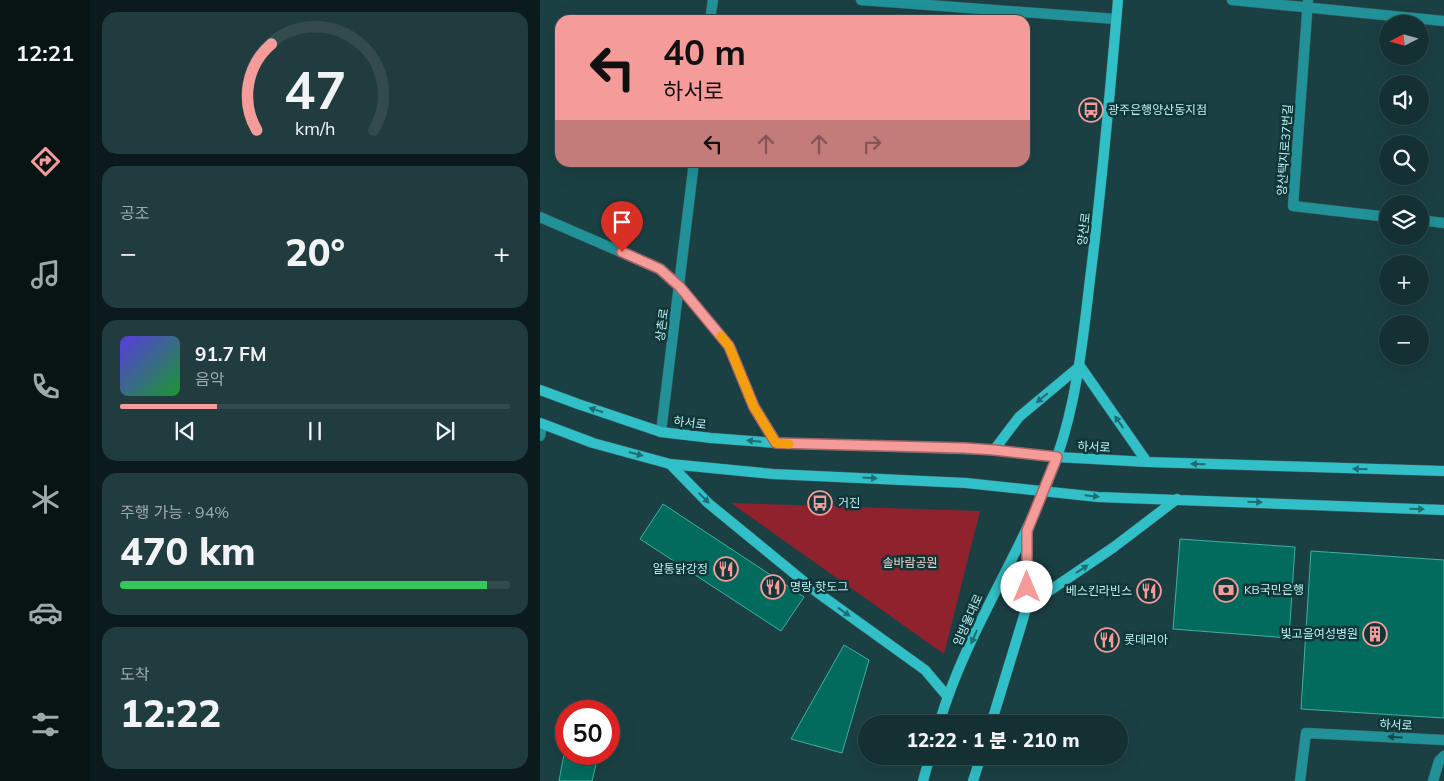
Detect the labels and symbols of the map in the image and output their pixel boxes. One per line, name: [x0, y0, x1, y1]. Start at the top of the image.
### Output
north arrow: [1379, 15, 1429, 65]
bus stop icon: 광주은행양산동지점: [1078, 97, 1104, 123]
place label: 광주은행양산동지점: [1108, 102, 1207, 117]
street label: 양산택지로37번길: [1274, 104, 1295, 196]
pin: [601, 201, 643, 252]
street label: 양산로: [1074, 212, 1093, 246]
street label: 상촌로: [652, 307, 671, 342]
one-way arrow: [1036, 392, 1049, 403]
one-way arrow: [588, 406, 603, 414]
street label: 하서로: [673, 413, 707, 432]
one-way arrow: [1114, 416, 1124, 429]
one-way arrow: [746, 437, 762, 445]
street label: 하서로: [1077, 438, 1111, 455]
one-way arrow: [629, 451, 644, 459]
one-way arrow: [1190, 460, 1206, 468]
one-way arrow: [1352, 464, 1368, 472]
one-way arrow: [862, 475, 878, 483]
bus stop icon: 거진: [807, 490, 833, 516]
one-way arrow: [698, 492, 710, 504]
one-way arrow: [1085, 492, 1101, 500]
place label: 거진: [838, 495, 860, 510]
one-way arrow: [1247, 498, 1263, 506]
one-way arrow: [1409, 505, 1425, 513]
park label: 솔바람공원: [882, 555, 938, 570]
restaurant icon: 알통닭강정: [713, 556, 739, 582]
position arrow: [1000, 560, 1052, 612]
place label: 알통닭강정: [653, 561, 708, 576]
one-way arrow: [1075, 564, 1088, 574]
restaurant icon: 명랑 핫도그: [760, 574, 786, 600]
bank icon: KB국민은행: [1213, 577, 1239, 603]
restaurant icon: 베스킨라빈스: [1136, 578, 1162, 604]
place label: 명랑 핫도그: [790, 579, 848, 594]
place label: KB국민은행: [1244, 582, 1304, 597]
place label: 베스킨라빈스: [1066, 583, 1132, 598]
street label: 임방울대로: [949, 592, 986, 648]
one-way arrow: [837, 607, 851, 617]
building icon: 빛고을여성병원: [1362, 621, 1388, 647]
place label: 빛고을여성병원: [1281, 626, 1358, 641]
restaurant icon: 롯데리아: [1094, 627, 1120, 653]
one-way arrow: [970, 630, 978, 644]
place label: 롯데리아: [1124, 632, 1168, 647]
speed limit sign: 50: [555, 700, 620, 765]
street label: 하서로: [1379, 716, 1413, 733]
one-way arrow: [1387, 733, 1403, 741]

